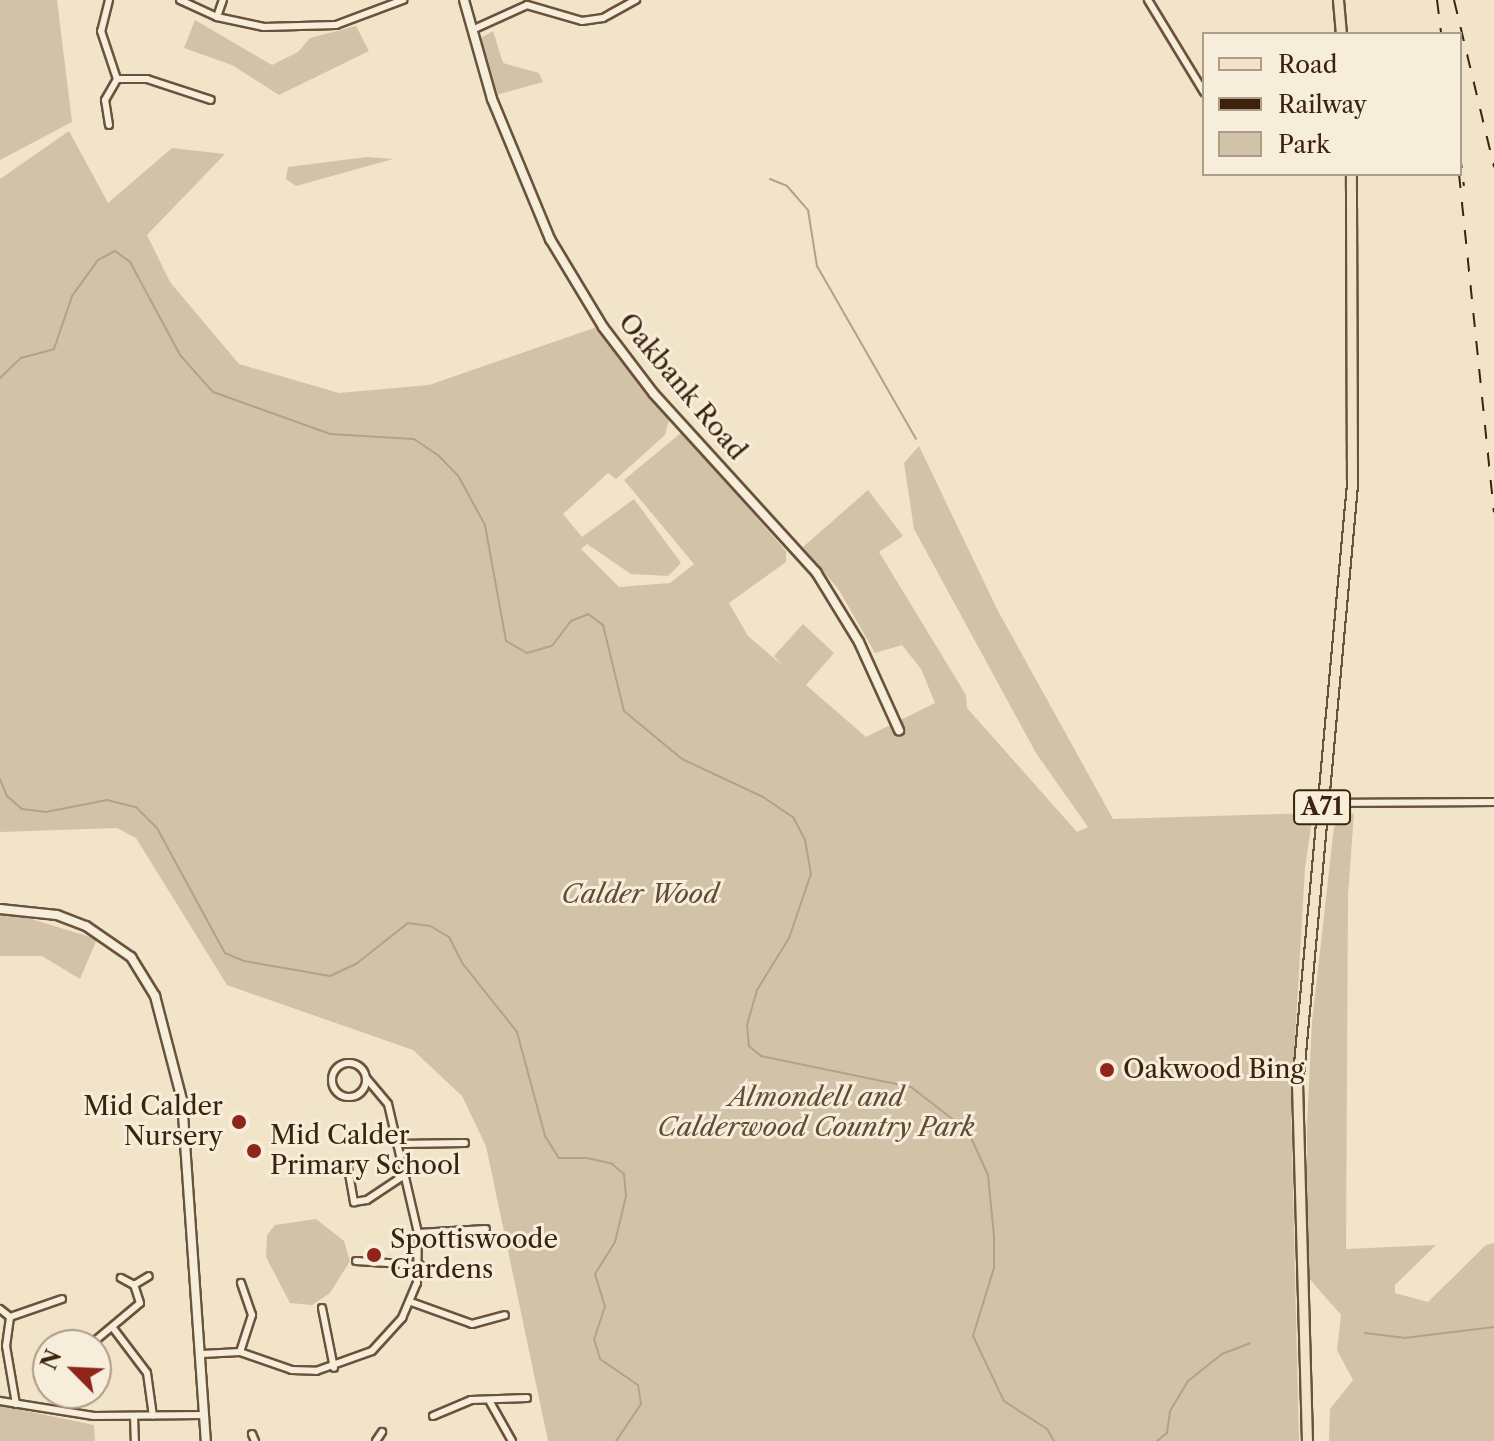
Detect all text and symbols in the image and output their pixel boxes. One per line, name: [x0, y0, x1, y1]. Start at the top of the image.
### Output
legend: [1202, 32, 1462, 176]
text: Road: [1278, 50, 1337, 79]
text: Railway: [1278, 90, 1367, 119]
text: Park: [1278, 130, 1330, 159]
street label: Oakbank Road: [611, 307, 753, 467]
road number: A71: [1292, 787, 1352, 827]
park label: Calder Wood: [561, 879, 719, 911]
place label: Oakwood Bing: [1123, 1054, 1304, 1086]
marker: Oakwood Bing: [1098, 1061, 1116, 1079]
park label: Almondell and Calderwood Country Park: [657, 1082, 975, 1144]
place label: Mid Calder Nursery: [83, 1091, 223, 1152]
marker: Mid Calder Nursery: [230, 1113, 248, 1131]
place label: Mid Calder Primary School: [270, 1120, 461, 1182]
marker: Mid Calder Primary School: [245, 1142, 263, 1160]
place label: Spottiswoode Gardens: [390, 1224, 558, 1286]
marker: Spottiswoode Gardens: [365, 1246, 383, 1264]
north arrow: [32, 1329, 112, 1409]
text: N: [35, 1346, 68, 1374]

